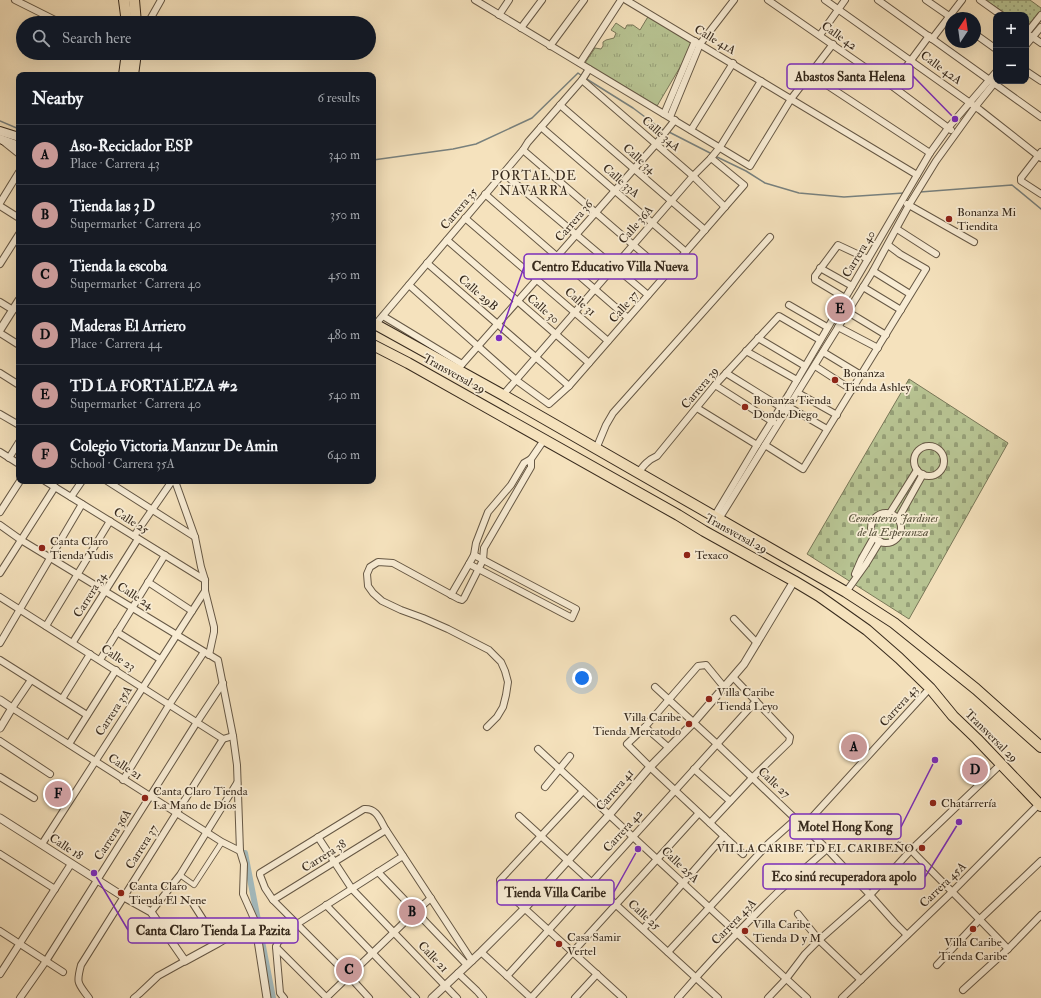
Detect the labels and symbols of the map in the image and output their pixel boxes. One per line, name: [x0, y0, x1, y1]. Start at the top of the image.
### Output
north arrow: [945, 12, 981, 48]
street label: Calle 42: [818, 18, 860, 54]
street label: Calle 41A: [692, 22, 739, 58]
street label: Calle 42A: [917, 48, 965, 88]
callout: Abastos Santa Helena: [787, 64, 913, 89]
text: Abastos Santa Helena: [794, 69, 906, 85]
street label: Calle 34A: [639, 113, 684, 155]
street label: Calle 34: [620, 141, 659, 178]
street label: Calle 33A: [599, 161, 643, 201]
district label: PORTAL DE NAVARRA: [491, 168, 577, 199]
street label: Carrera 35: [437, 185, 481, 233]
street label: Carrera 36: [552, 196, 597, 245]
street label: Calle 36A: [615, 203, 657, 247]
place label: Bonanza Mi Tiendita: [957, 205, 1016, 234]
marker: Bonanza Mi Tiendita: [944, 214, 954, 224]
street label: Carrera 40: [839, 228, 879, 280]
callout: Centro Educativo Villa Nueva: [524, 254, 697, 279]
text: Centro Educativo Villa Nueva: [532, 259, 689, 275]
street label: Calle 29B: [455, 272, 501, 314]
street label: Calle 31: [561, 284, 599, 320]
street label: Calle 37: [606, 288, 642, 326]
street label: Calle 30: [524, 291, 562, 327]
pin: E: [827, 294, 853, 324]
street label: Transversal 29: [420, 351, 488, 397]
street label: Carrera 39: [678, 364, 722, 412]
place label: Bonanza Tienda Ashley: [843, 366, 911, 395]
marker: Bonanza Tienda Ashley: [830, 375, 840, 385]
place label: Bonanza Tienda Donde Diego: [753, 393, 832, 422]
marker: Bonanza Tienda Donde Diego: [740, 402, 750, 412]
street label: Calle 25: [111, 504, 152, 538]
street label: Transversal 29: [702, 511, 770, 557]
park label: Cementerio Jardines de la Esperanza: [848, 511, 939, 540]
place label: Canta Claro Tienda Yudis: [50, 534, 113, 563]
marker: Canta Claro Tienda Yudis: [37, 543, 47, 553]
place label: Texaco: [695, 548, 728, 563]
marker: Texaco: [682, 550, 692, 560]
street label: Carrera 34: [70, 569, 110, 620]
street label: Calle 24: [114, 579, 156, 613]
street label: Calle 23: [98, 641, 138, 675]
your location: [572, 668, 592, 688]
street label: Carrera 43: [876, 682, 922, 730]
street label: Carrera 35A: [92, 683, 136, 739]
place label: Villa Caribe Tienda Leyo: [717, 685, 778, 714]
marker: Villa Caribe Tienda Leyo: [704, 694, 714, 704]
street label: Transversal 29: [961, 706, 1021, 766]
place label: Villa Caribe Tienda Mercatodo: [593, 710, 681, 739]
marker: Villa Caribe Tienda Mercatodo: [684, 719, 694, 729]
pin: A: [841, 732, 867, 762]
street label: Calle 21: [105, 750, 145, 784]
pin: D: [962, 755, 988, 785]
street label: Calle 27: [755, 764, 794, 802]
street label: Carrera 41: [593, 766, 637, 814]
pin: F: [45, 779, 71, 809]
place label: Canta Claro Tienda La Mano de Dios: [153, 784, 249, 813]
marker: Canta Claro Tienda La Mano de Dios: [140, 793, 150, 803]
place label: Chatarrería: [941, 796, 997, 811]
marker: Chatarrería: [928, 798, 938, 808]
street label: Carrera 36A: [91, 806, 135, 863]
street label: Carrera 42: [600, 807, 646, 855]
callout: Motel Hong Kong: [790, 814, 901, 839]
text: Motel Hong Kong: [796, 819, 893, 836]
street label: Carrera 37: [122, 822, 162, 872]
street label: Calle 18: [46, 831, 86, 864]
street label: Carrera 38: [299, 836, 349, 876]
place label: VILLA CARIBE TD EL CARIBEÑO: [716, 841, 914, 856]
marker: VILLA CARIBE TD EL CARIBEÑO: [917, 843, 927, 853]
street label: Calle 25A: [658, 844, 702, 887]
street label: Carrera 45A: [917, 859, 970, 911]
callout: Eco sinú recuperadora apolo: [763, 864, 925, 889]
text: Eco sinú recuperadora apolo: [771, 869, 917, 886]
place label: Canta Claro Tienda El Nene: [129, 879, 206, 908]
callout: Tienda Villa Caribe: [497, 880, 614, 905]
text: Tienda Villa Caribe: [503, 885, 606, 901]
marker: Canta Claro Tienda El Nene: [116, 888, 126, 898]
street label: Calle 25: [625, 896, 664, 934]
street label: Carrera 43A: [708, 896, 760, 948]
pin: B: [399, 897, 425, 927]
place label: Villa Caribe Tienda D y M: [753, 917, 822, 946]
callout: Canta Claro Tienda La Pazita: [128, 918, 298, 943]
text: Canta Claro Tienda La Pazita: [136, 923, 291, 939]
marker: Villa Caribe Tienda Caribe: [968, 924, 978, 934]
marker: Villa Caribe Tienda D y M: [740, 926, 750, 936]
place label: Casa Samir Vertel: [567, 930, 621, 959]
place label: Villa Caribe Tienda Caribe: [939, 935, 1007, 964]
street label: Calle 21: [415, 938, 451, 976]
marker: Casa Samir Vertel: [554, 939, 564, 949]
pin: C: [336, 955, 362, 985]

